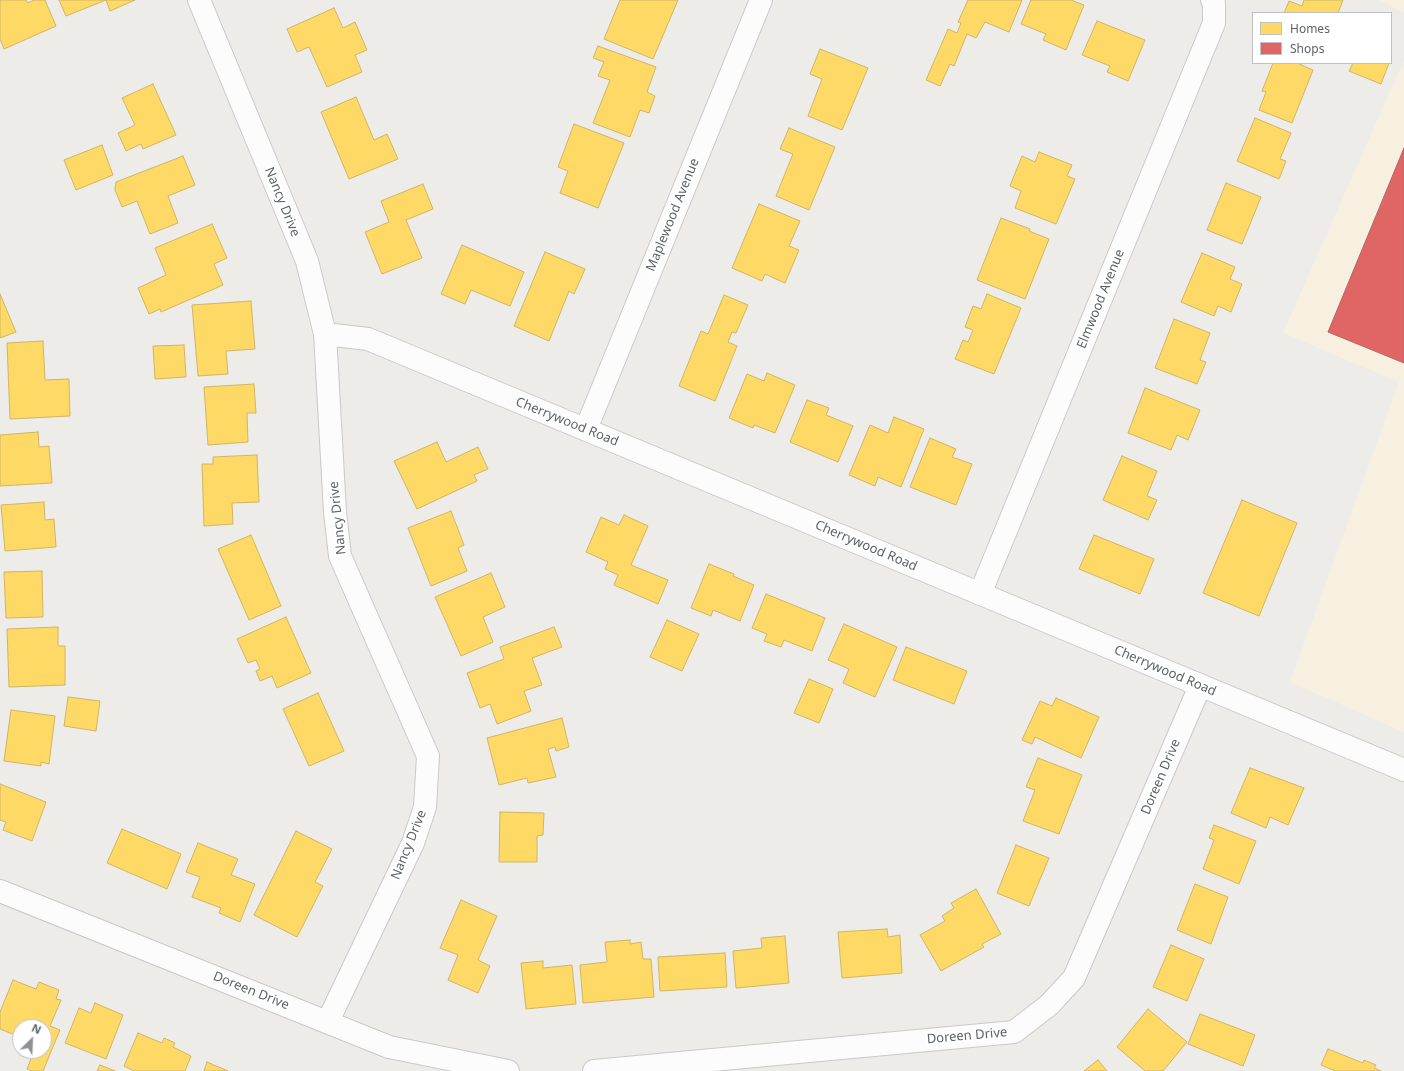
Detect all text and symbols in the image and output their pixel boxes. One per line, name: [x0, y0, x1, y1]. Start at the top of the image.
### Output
legend: [1252, 12, 1392, 64]
text: Homes: [1290, 20, 1330, 37]
text: Shops: [1290, 40, 1324, 57]
street label: Maplewood Avenue: [643, 156, 703, 274]
street label: Nancy Drive: [261, 165, 303, 239]
street label: Elmwood Avenue: [1074, 247, 1128, 351]
street label: Cherrywood Road: [513, 394, 621, 450]
street label: Nancy Drive: [326, 481, 350, 555]
street label: Cherrywood Road: [813, 517, 919, 575]
street label: Cherrywood Road: [1112, 642, 1218, 700]
street label: Doreen Drive: [1138, 737, 1184, 817]
street label: Nancy Drive: [388, 808, 430, 882]
street label: Doreen Drive: [211, 969, 291, 1013]
north arrow: [12, 1019, 52, 1059]
text: N: [30, 1020, 44, 1037]
street label: Doreen Drive: [926, 1025, 1008, 1047]

